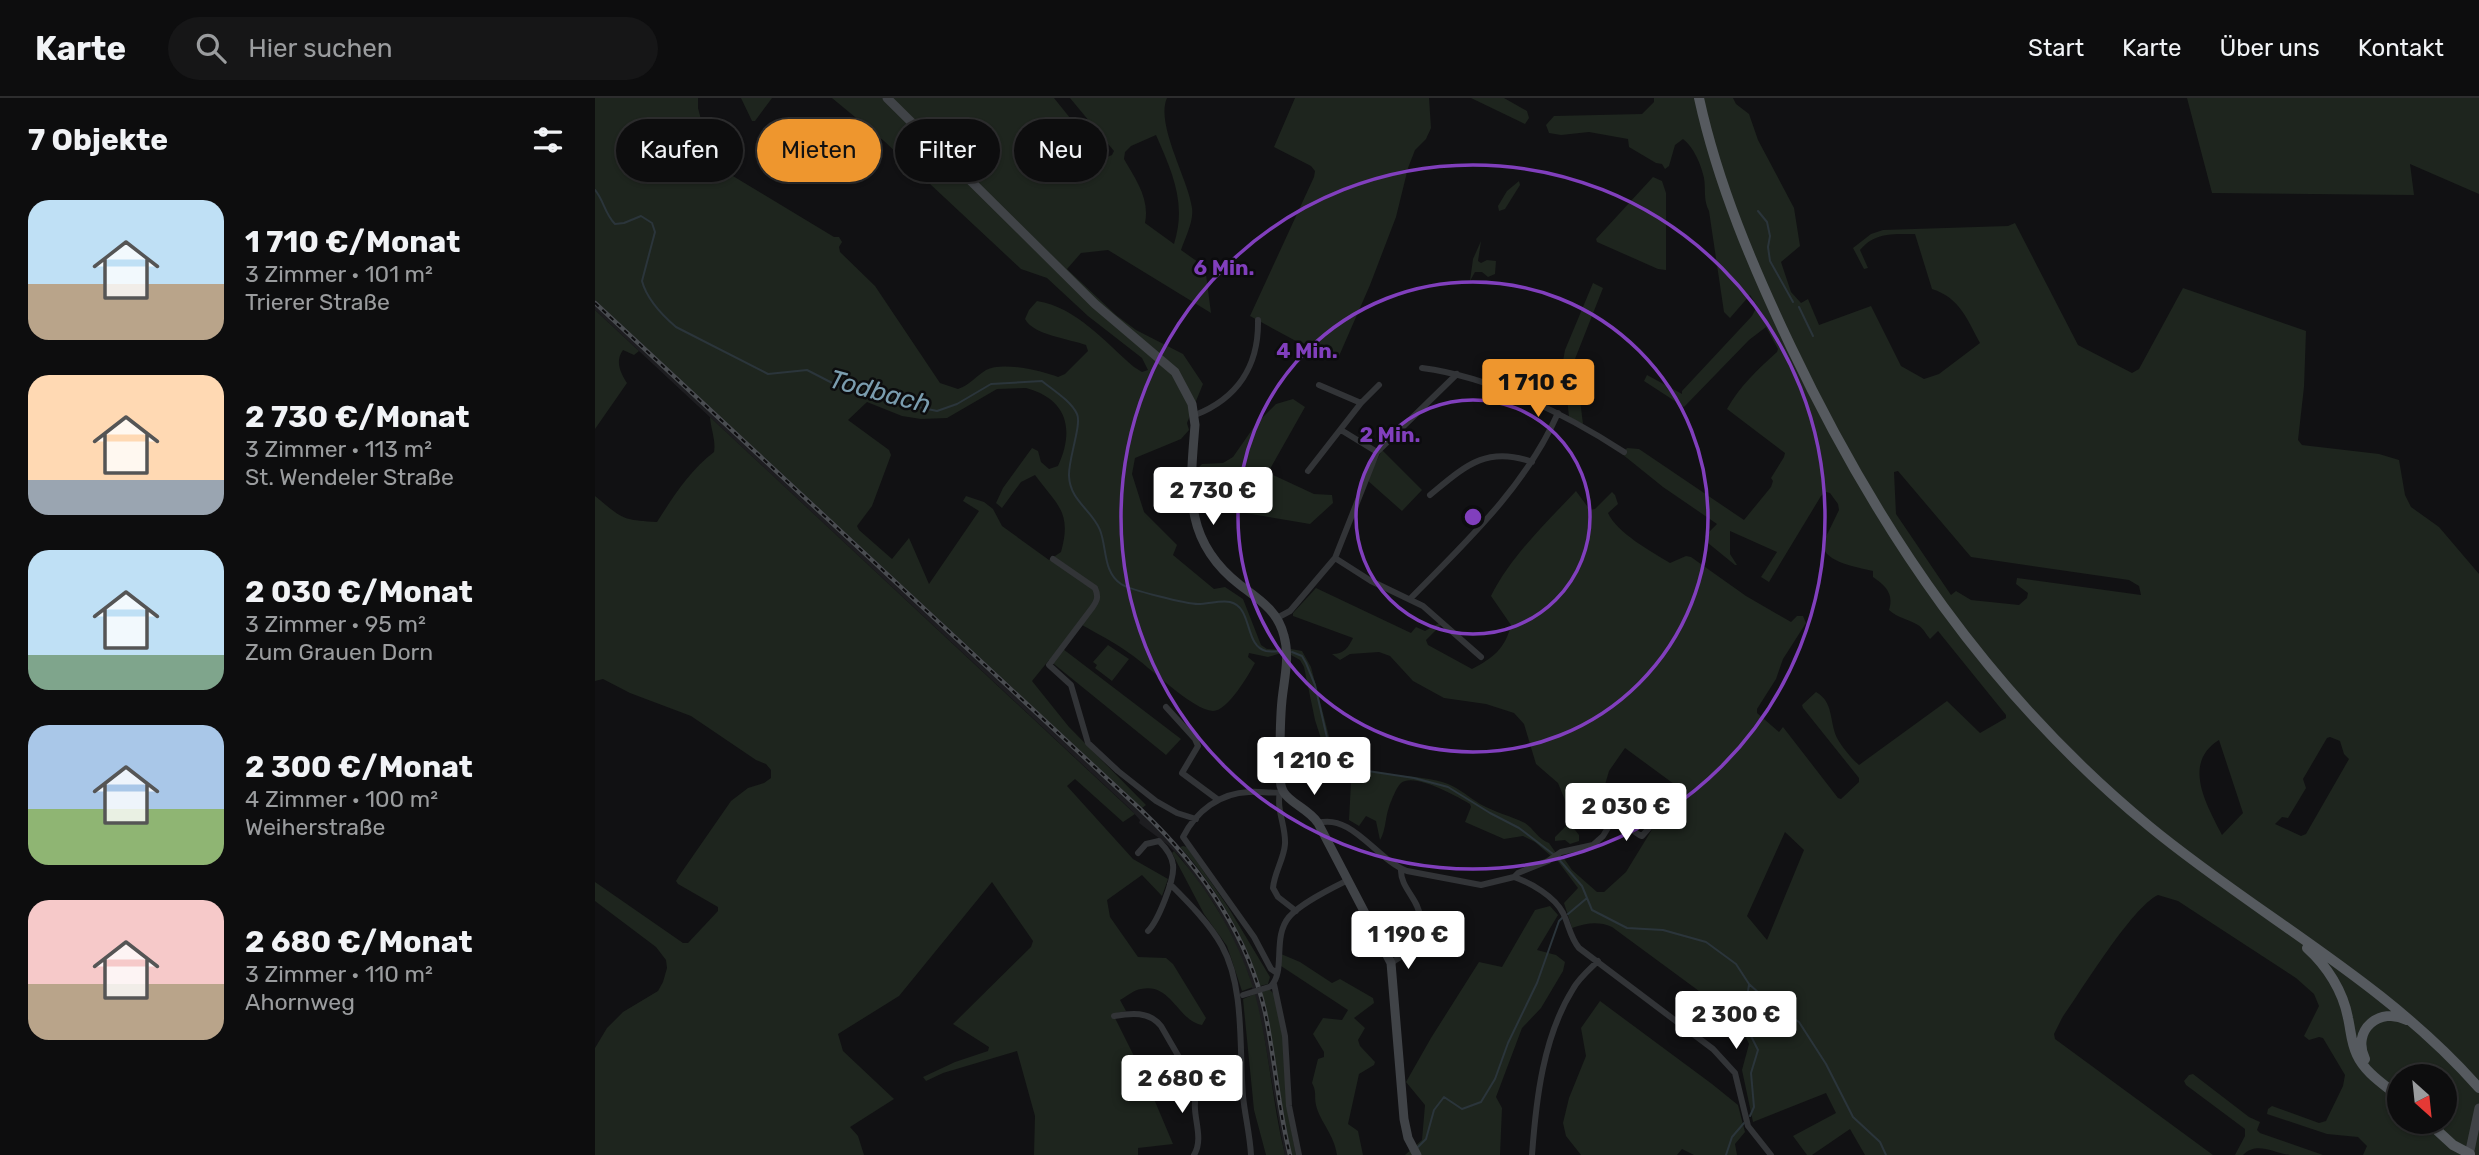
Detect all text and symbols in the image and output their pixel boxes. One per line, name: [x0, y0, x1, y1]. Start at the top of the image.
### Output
search box: [168, 17, 658, 80]
text: Karte: [35, 29, 126, 68]
icon: search: [192, 29, 230, 67]
text: Hier suchen: [248, 33, 393, 64]
text: Start: [2028, 34, 2084, 62]
text: Karte: [2122, 34, 2182, 62]
text: Über uns: [2220, 34, 2320, 62]
text: Kontakt: [2358, 34, 2444, 62]
chip: Kaufen: [616, 119, 743, 182]
chip: Mieten: [757, 119, 881, 182]
chip: Filter: [895, 119, 1000, 182]
chip: Neu: [1014, 119, 1107, 182]
icon: filters: [529, 121, 567, 159]
text: 7 Objekte: [28, 122, 168, 158]
text: 1 710 €/Monat: [245, 224, 460, 260]
icon: home: [84, 228, 168, 312]
text: 6 Min.: [1193, 255, 1255, 280]
text: 3 Zimmer · 101 m²: [245, 260, 433, 288]
text: Trierer Straße: [245, 288, 390, 316]
text: 4 Min.: [1276, 338, 1338, 363]
pin: 1 710 €: [1473, 360, 1603, 419]
water label: Todbach: [826, 364, 934, 420]
text: 1 710 €: [1498, 368, 1578, 396]
text: 2 730 €/Monat: [245, 399, 470, 435]
icon: home: [84, 403, 168, 487]
text: 2 Min.: [1360, 422, 1420, 447]
text: 3 Zimmer · 113 m²: [245, 435, 432, 463]
text: St. Wendeler Straße: [245, 463, 454, 491]
pin: 2 730 €: [1148, 468, 1278, 527]
text: 2 730 €: [1170, 476, 1256, 504]
centre of rings: [1461, 505, 1485, 529]
text: 2 030 €/Monat: [245, 574, 473, 610]
icon: home: [84, 578, 168, 662]
text: 3 Zimmer · 95 m²: [245, 610, 426, 638]
text: Zum Grauen Dorn: [245, 638, 433, 666]
pin: 1 210 €: [1249, 738, 1379, 797]
text: 1 210 €: [1273, 746, 1355, 774]
text: 2 300 €/Monat: [245, 749, 473, 785]
icon: home: [84, 753, 168, 837]
pin: 2 030 €: [1561, 784, 1691, 843]
text: 4 Zimmer · 100 m²: [245, 785, 438, 813]
text: 2 030 €: [1581, 792, 1671, 820]
text: Weiherstraße: [245, 813, 385, 841]
pin: 1 190 €: [1343, 912, 1473, 971]
text: 1 190 €: [1367, 920, 1449, 948]
text: 2 680 €/Monat: [245, 924, 472, 960]
icon: home: [84, 928, 168, 1012]
text: 3 Zimmer · 110 m²: [245, 960, 433, 988]
text: Ahornweg: [245, 988, 355, 1016]
pin: 2 300 €: [1671, 992, 1801, 1051]
text: 2 300 €: [1691, 1000, 1781, 1028]
pin: 2 680 €: [1117, 1056, 1247, 1115]
text: 2 680 €: [1138, 1064, 1227, 1092]
north arrow: [2387, 1064, 2457, 1134]
map controls: [2387, 1064, 2457, 1134]

